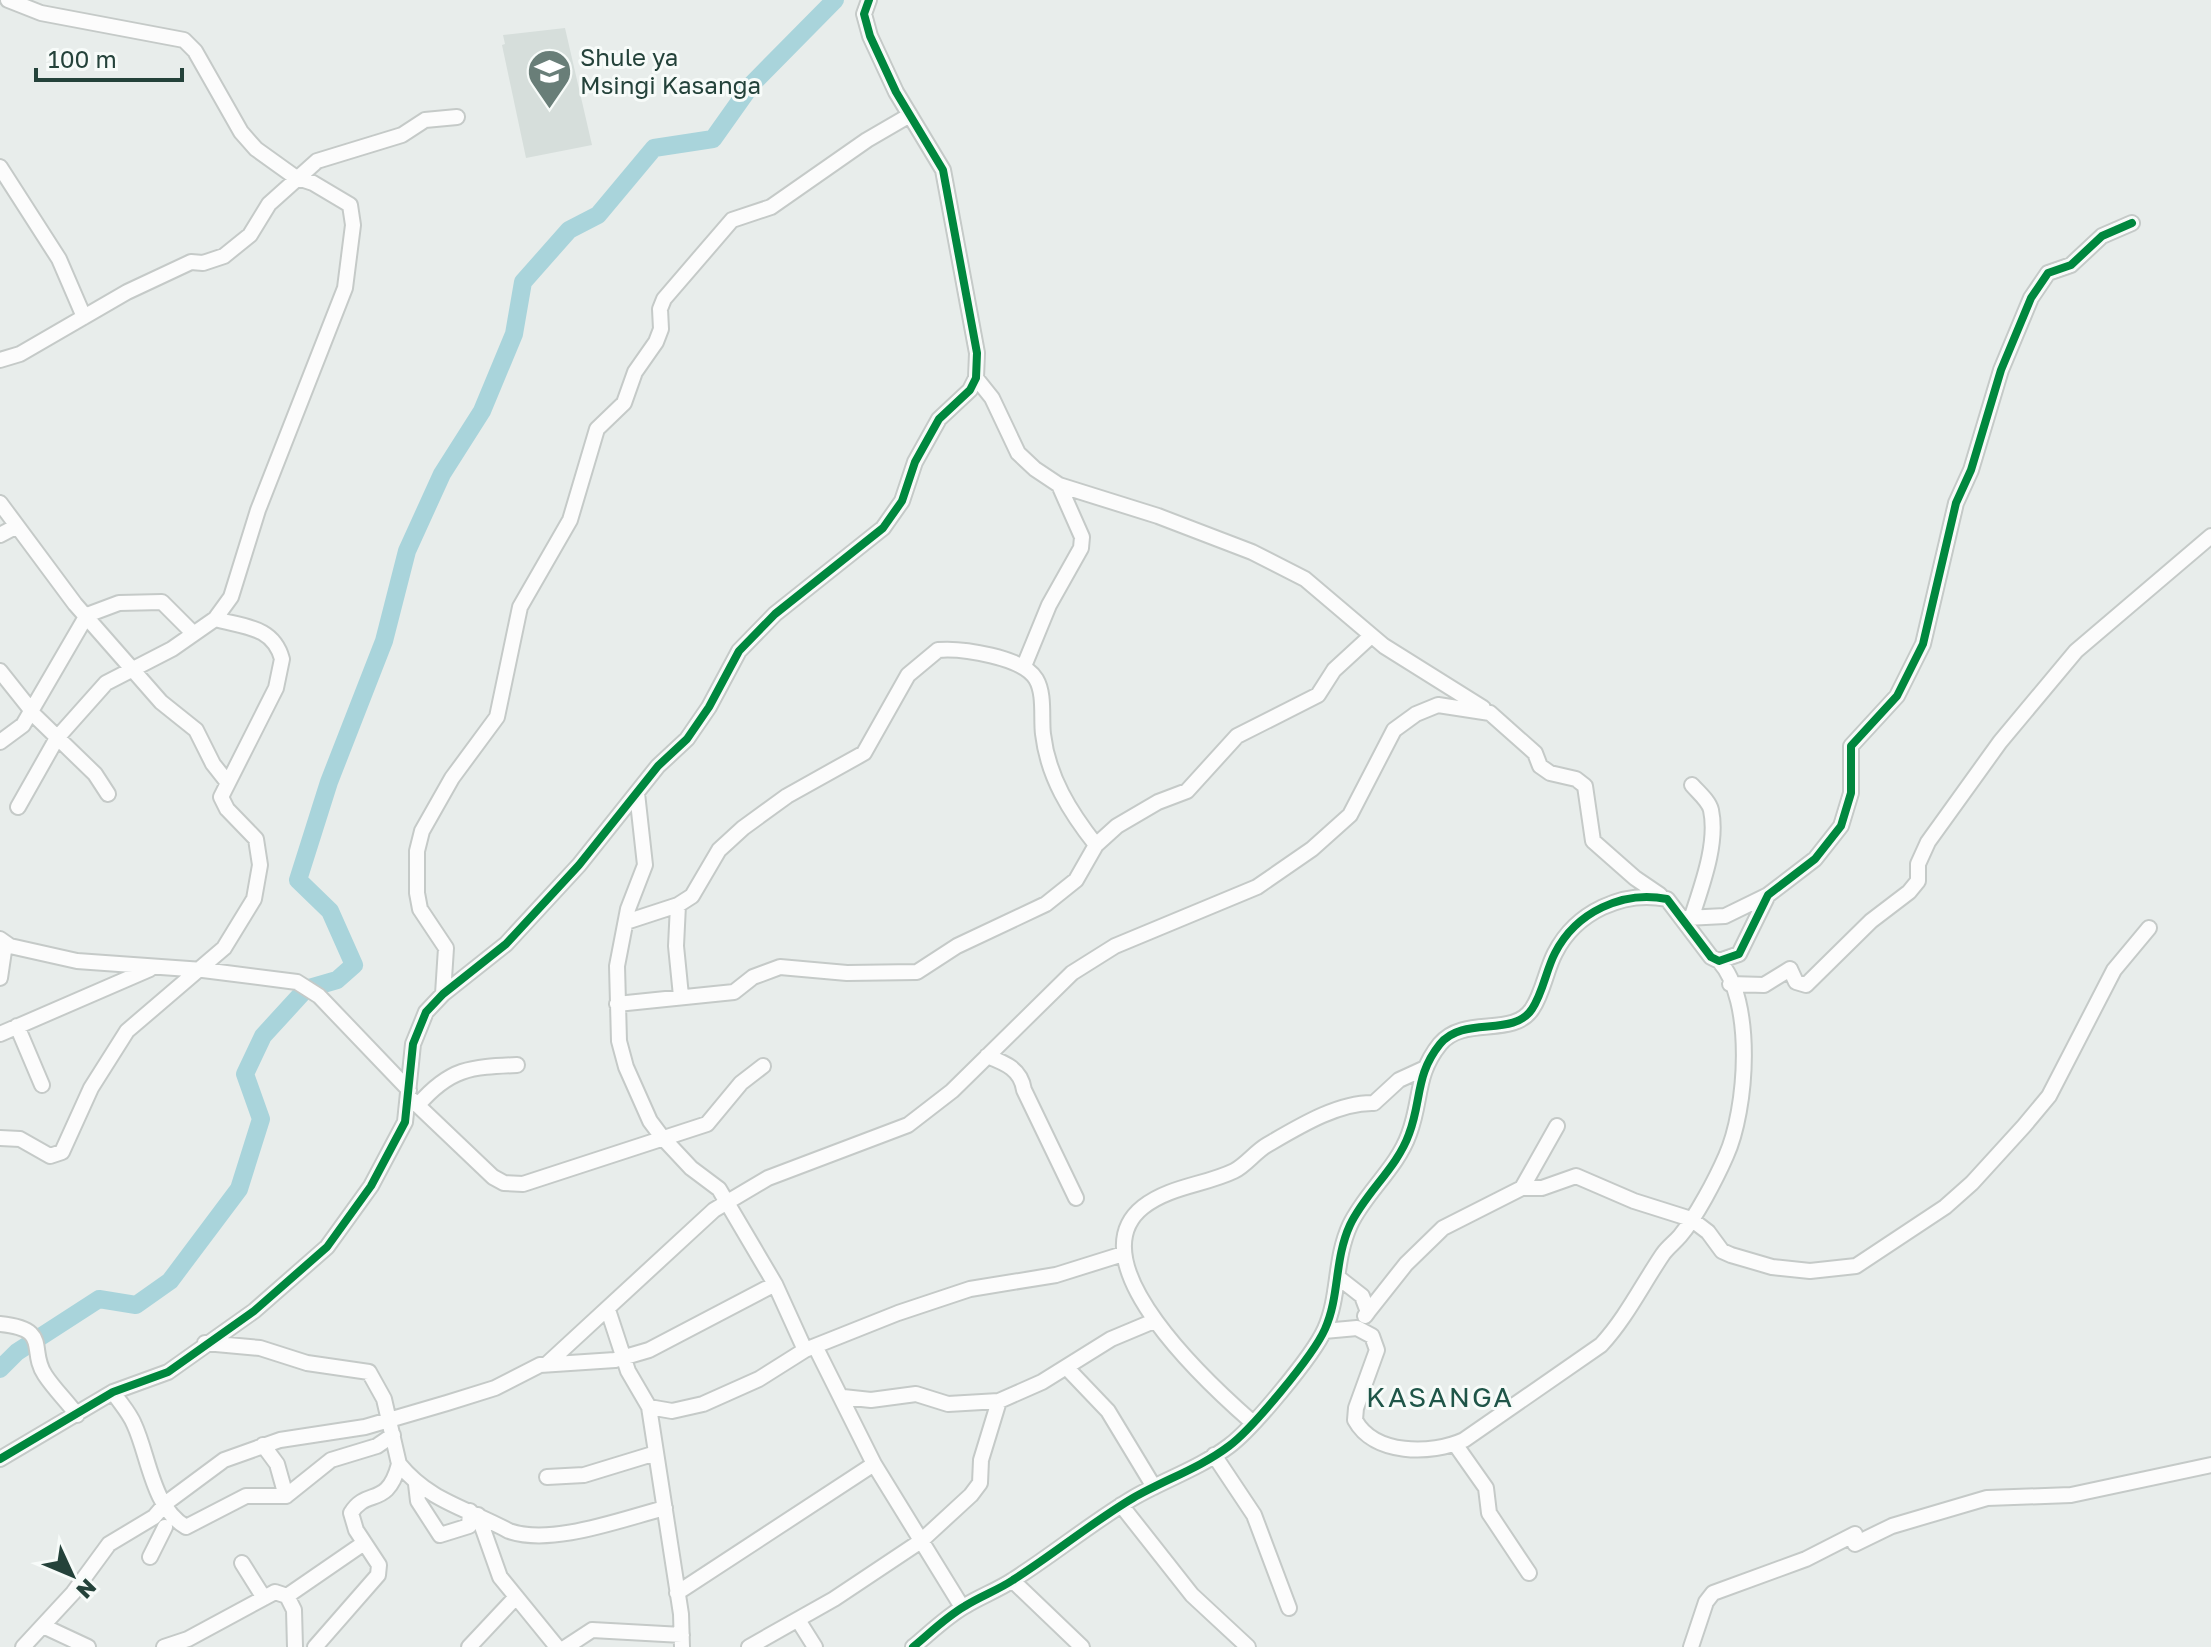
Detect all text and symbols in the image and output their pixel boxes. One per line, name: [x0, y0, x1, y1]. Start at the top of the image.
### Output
scale bar: [36, 32, 182, 82]
place label: Shule ya Msingi Kasanga: [580, 42, 761, 99]
text: 100 m: [48, 44, 117, 73]
school or university icon: Shule ya Msingi Kasanga: [525, 48, 573, 111]
district label: KASANGA: [1366, 1380, 1514, 1413]
north arrow: [32, 1535, 112, 1615]
text: N: [71, 1574, 102, 1605]

